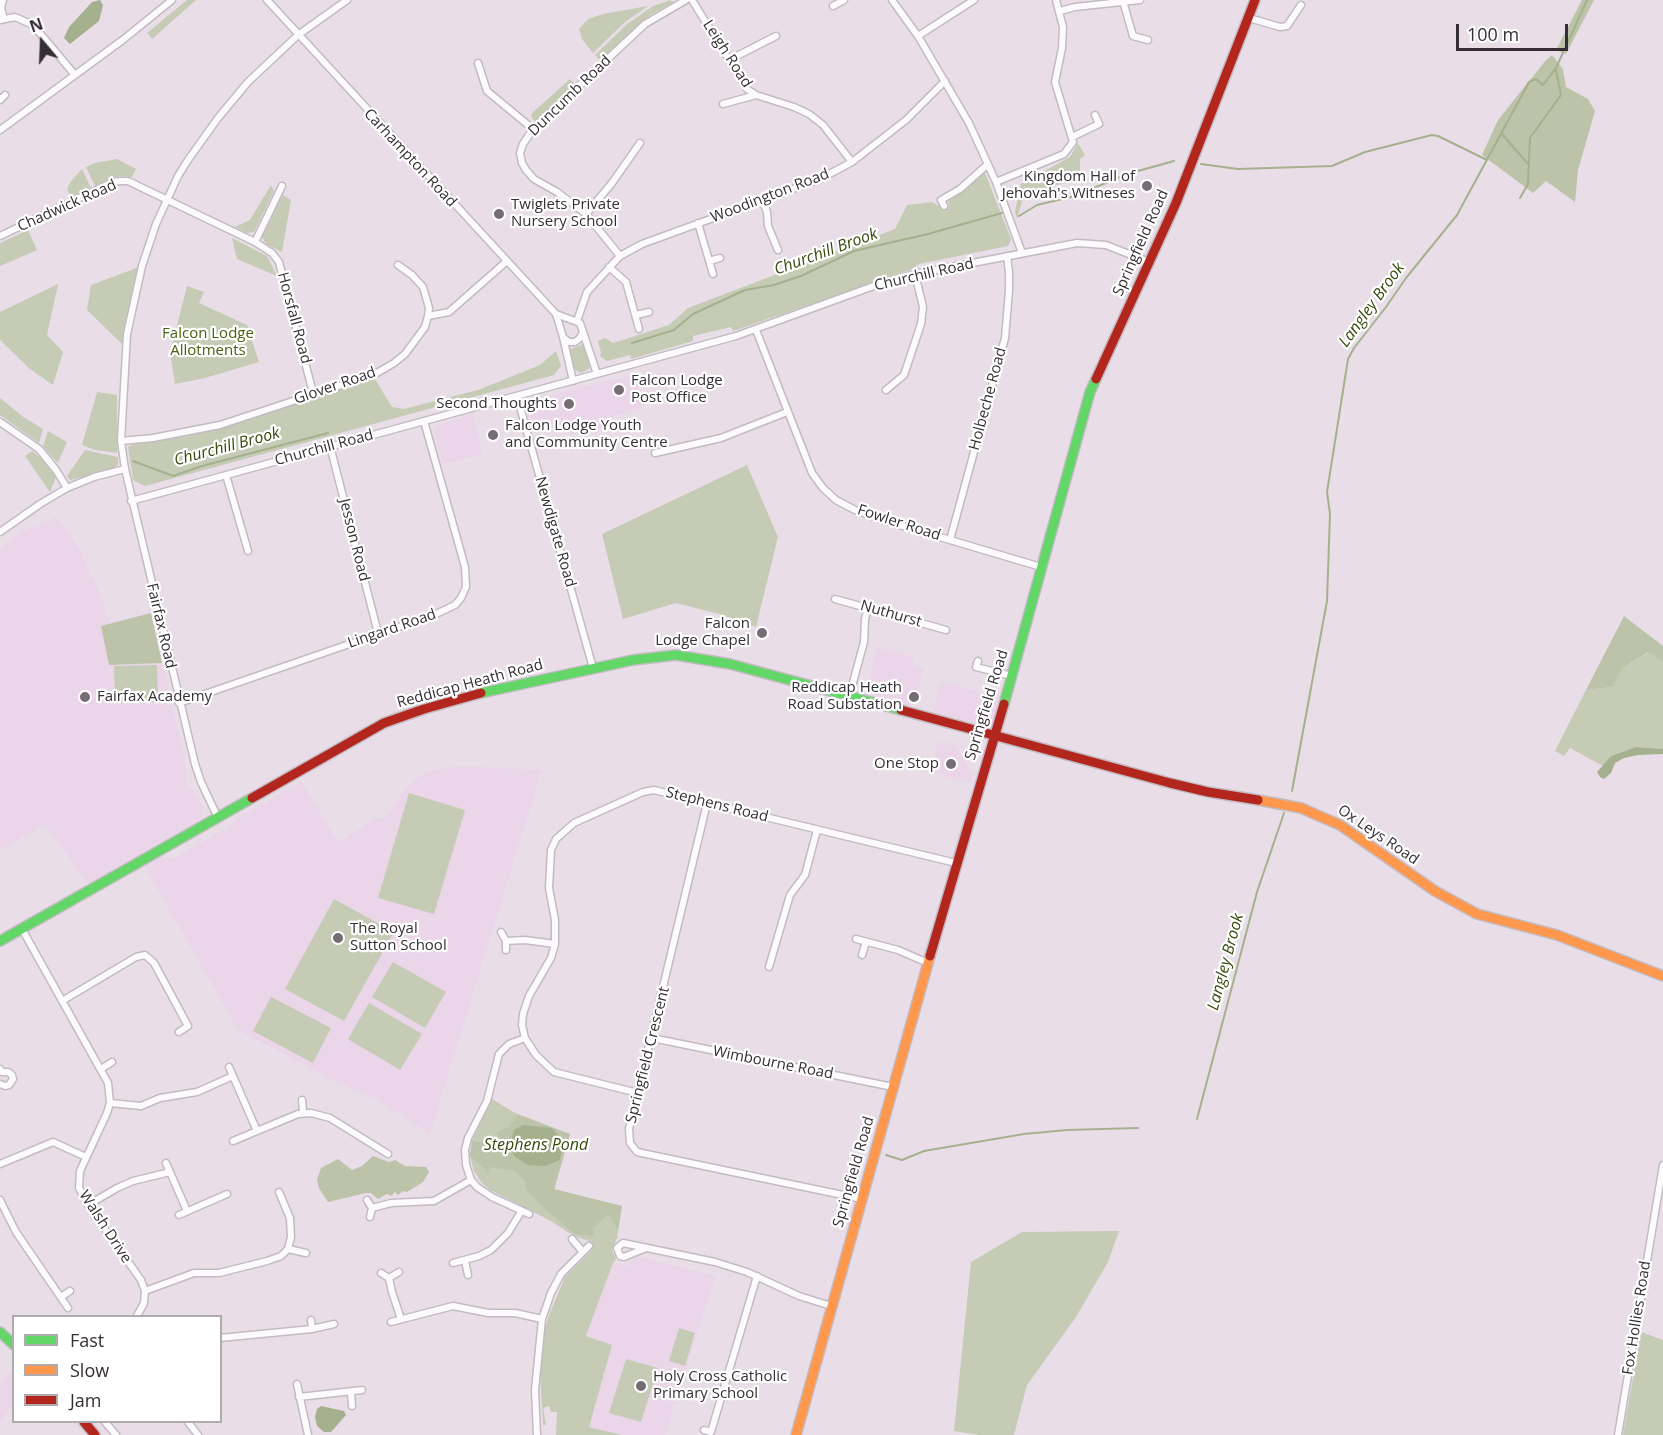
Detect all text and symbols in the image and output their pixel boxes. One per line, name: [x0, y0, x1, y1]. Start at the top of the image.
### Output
north arrow: [12, 12, 72, 72]
text: N: [26, 12, 46, 38]
scale bar: [1459, 12, 1572, 50]
street label: Leigh Road: [698, 17, 756, 91]
text: 100 m: [1467, 22, 1519, 46]
street label: Duncumb Road: [525, 52, 615, 140]
street label: Carhampton Road: [360, 105, 460, 211]
street label: Woodington Road: [708, 165, 832, 227]
place label: Kingdom Hall of Jehovah's Witneses: [1002, 168, 1135, 203]
street label: Chadwick Road: [15, 176, 119, 236]
marker: Kingdom Hall of Jehovah's Witneses: [1140, 179, 1154, 193]
street label: Springfield Road: [1109, 187, 1173, 299]
place label: Twiglets Private Nursery School: [511, 196, 620, 231]
marker: Twiglets Private Nursery School: [492, 207, 506, 221]
water label: Churchill Brook: [772, 224, 880, 280]
street label: Churchill Road: [873, 255, 975, 295]
water label: Langley Brook: [1335, 259, 1409, 351]
street label: Horsfall Road: [273, 270, 315, 366]
park label: Falcon Lodge Allotments: [162, 325, 254, 360]
street label: Holbeche Road: [966, 345, 1010, 453]
street label: Glover Road: [292, 364, 378, 408]
place label: Falcon Lodge Post Office: [631, 372, 723, 407]
marker: Falcon Lodge Post Office: [612, 383, 626, 397]
place label: Second Thoughts: [436, 395, 557, 413]
marker: Second Thoughts: [562, 397, 576, 411]
place label: Falcon Lodge Youth and Community Centre: [505, 417, 668, 452]
water label: Churchill Brook: [172, 424, 282, 470]
street label: Churchill Road: [273, 426, 375, 470]
marker: Falcon Lodge Youth and Community Centre: [486, 428, 500, 442]
street label: Newdigate Road: [531, 475, 579, 589]
street label: Jesson Road: [335, 497, 373, 583]
street label: Fowler Road: [855, 501, 943, 545]
street label: Fairfax Road: [142, 582, 180, 670]
street label: Nuthurst: [858, 597, 924, 631]
street label: Lingard Road: [345, 605, 439, 653]
place label: Falcon Lodge Chapel: [655, 615, 750, 650]
marker: Falcon Lodge Chapel: [755, 626, 769, 640]
street label: Springfield Road: [962, 648, 1012, 762]
street label: Reddicap Heath Road: [395, 656, 545, 712]
place label: Reddicap Heath Road Substation: [788, 679, 902, 714]
place label: Fairfax Academy: [97, 688, 212, 706]
marker: Fairfax Academy: [78, 690, 92, 704]
marker: Reddicap Heath Road Substation: [907, 690, 921, 704]
place label: One Stop: [874, 755, 939, 773]
marker: One Stop: [944, 757, 958, 771]
street label: Stephens Road: [664, 784, 770, 826]
street label: Ox Leys Road: [1334, 801, 1422, 869]
water label: Langley Brook: [1204, 911, 1248, 1013]
place label: The Royal Sutton School: [350, 920, 447, 955]
marker: The Royal Sutton School: [331, 931, 345, 945]
street label: Springfield Crescent: [622, 985, 674, 1125]
street label: Wimbourne Road: [711, 1042, 835, 1084]
street label: Springfield Road: [830, 1114, 878, 1230]
water label: Stephens Pond: [484, 1135, 588, 1155]
street label: Walsh Drive: [75, 1187, 135, 1267]
street label: Fox Hollies Road: [1619, 1260, 1655, 1376]
legend: [12, 1315, 222, 1423]
text: Fast: [70, 1328, 104, 1352]
text: Slow: [70, 1358, 109, 1382]
place label: Holy Cross Catholic Primary School: [653, 1368, 787, 1403]
marker: Holy Cross Catholic Primary School: [634, 1379, 648, 1393]
text: Jam: [70, 1388, 102, 1412]

